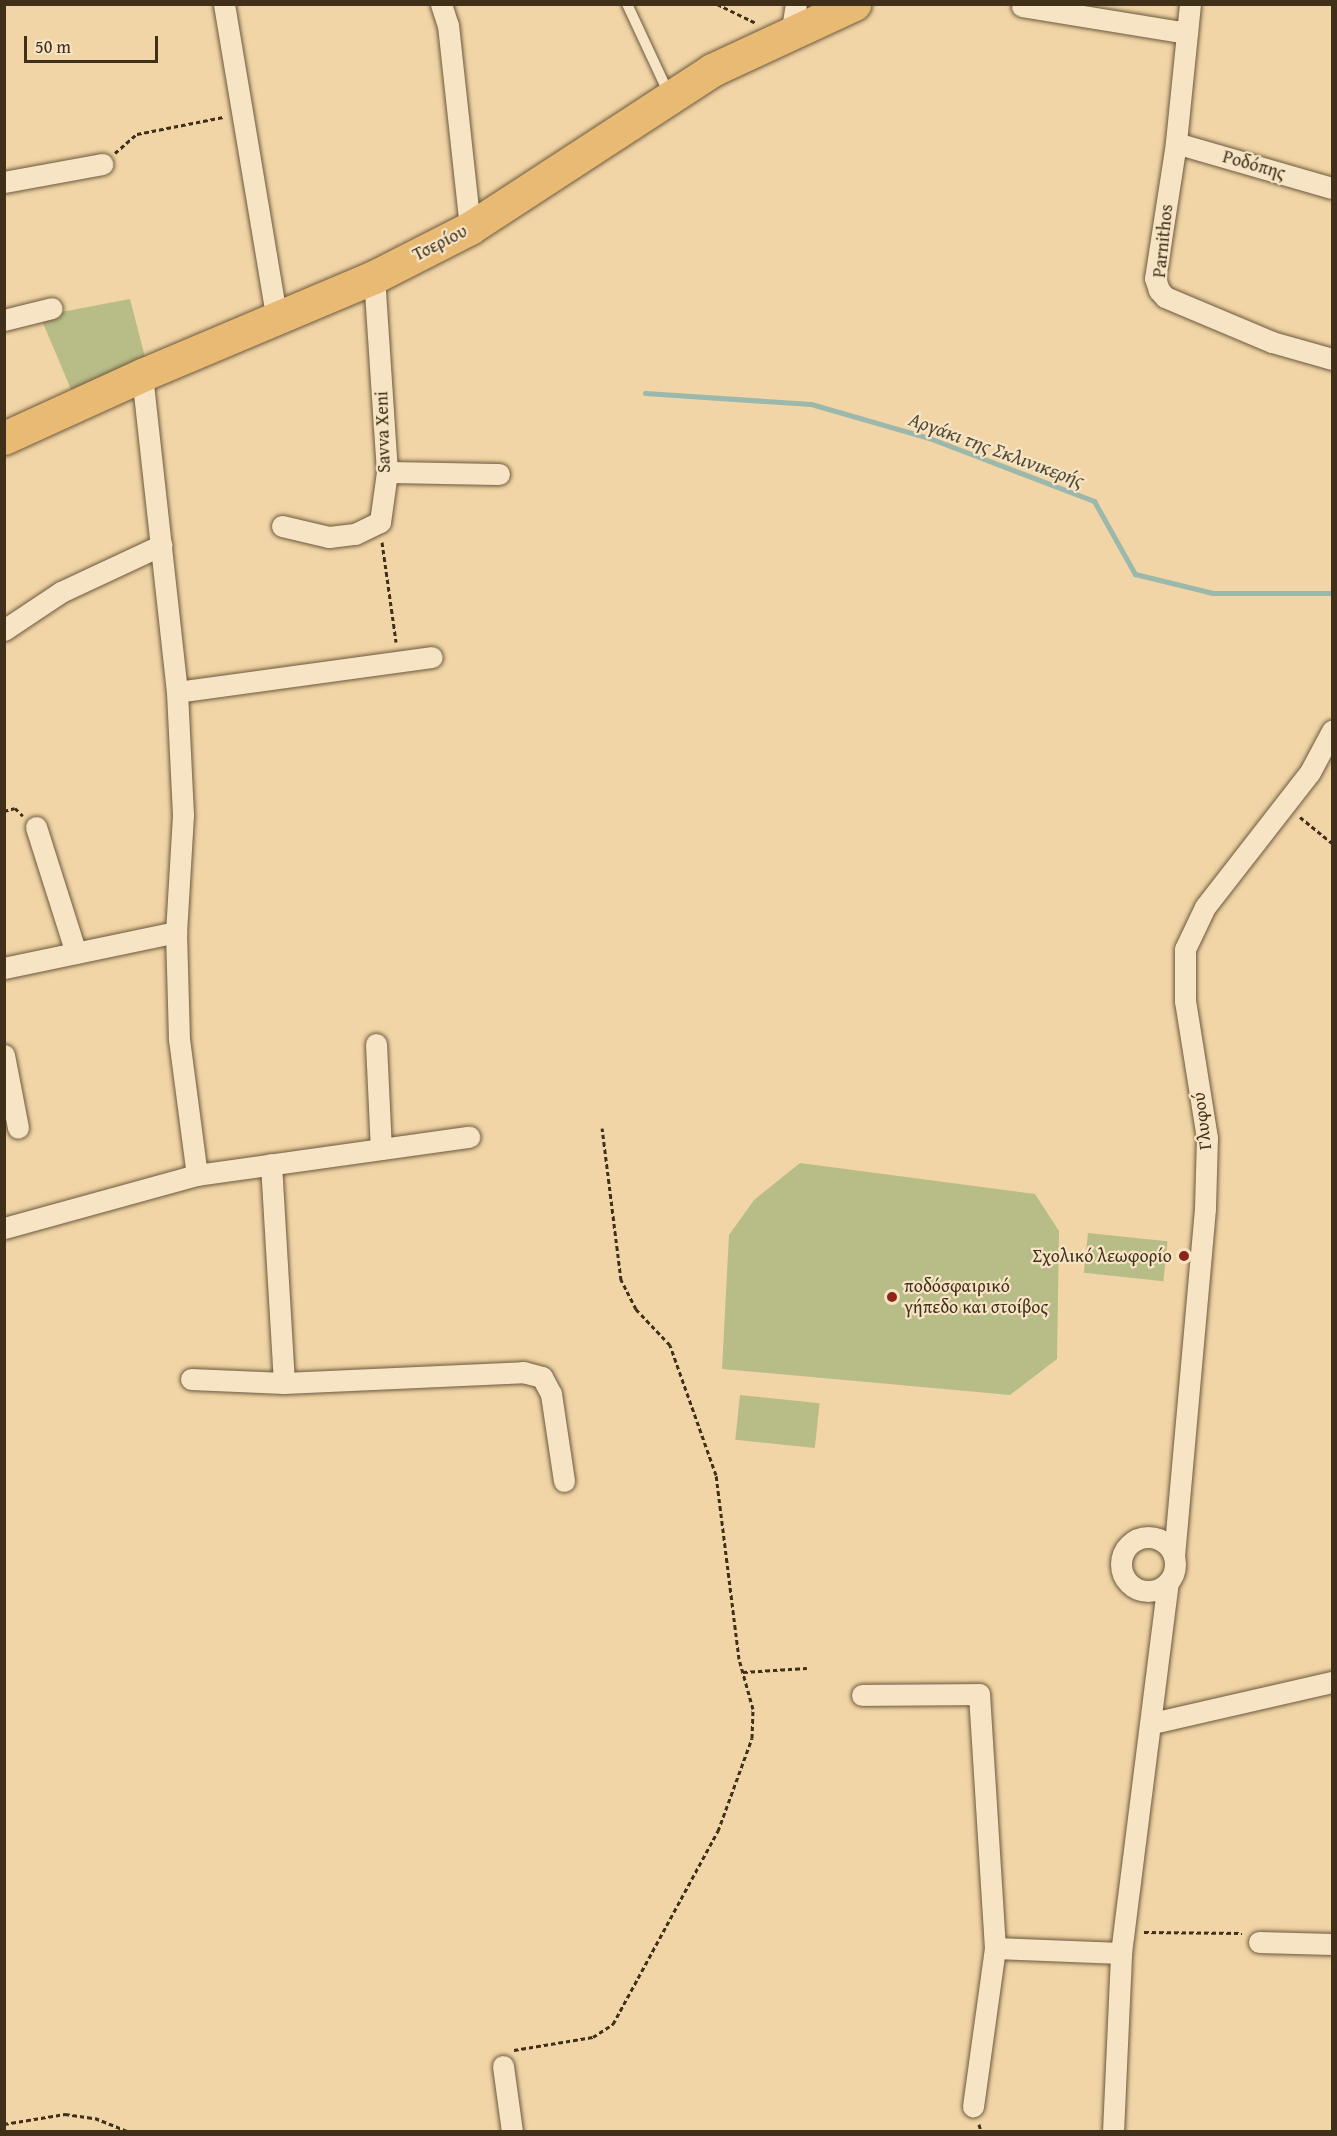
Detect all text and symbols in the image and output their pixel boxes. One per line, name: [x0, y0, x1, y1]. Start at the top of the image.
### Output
scale bar: [27, 24, 160, 62]
text: 50 m: [35, 33, 71, 60]
street label: Ροδόπης: [1220, 146, 1288, 184]
street label: Parnithos: [1148, 203, 1178, 279]
street label: Τσερίου: [409, 220, 471, 266]
street label: Savva Xeni: [371, 391, 395, 473]
water label: Αργάκι της Σκλινικερής: [906, 406, 1088, 492]
street label: Γλυφού: [1188, 1091, 1216, 1151]
place label: Σχολικό λεωφορίο: [1032, 1245, 1172, 1267]
marker: Σχολικό λεωφορίο: [1177, 1249, 1191, 1263]
place label: ποδόσφαιρικό γήπεδο και στοίβος: [904, 1276, 1048, 1318]
marker: ποδόσφαιρικό γήπεδο και στοίβος: [885, 1290, 899, 1304]

